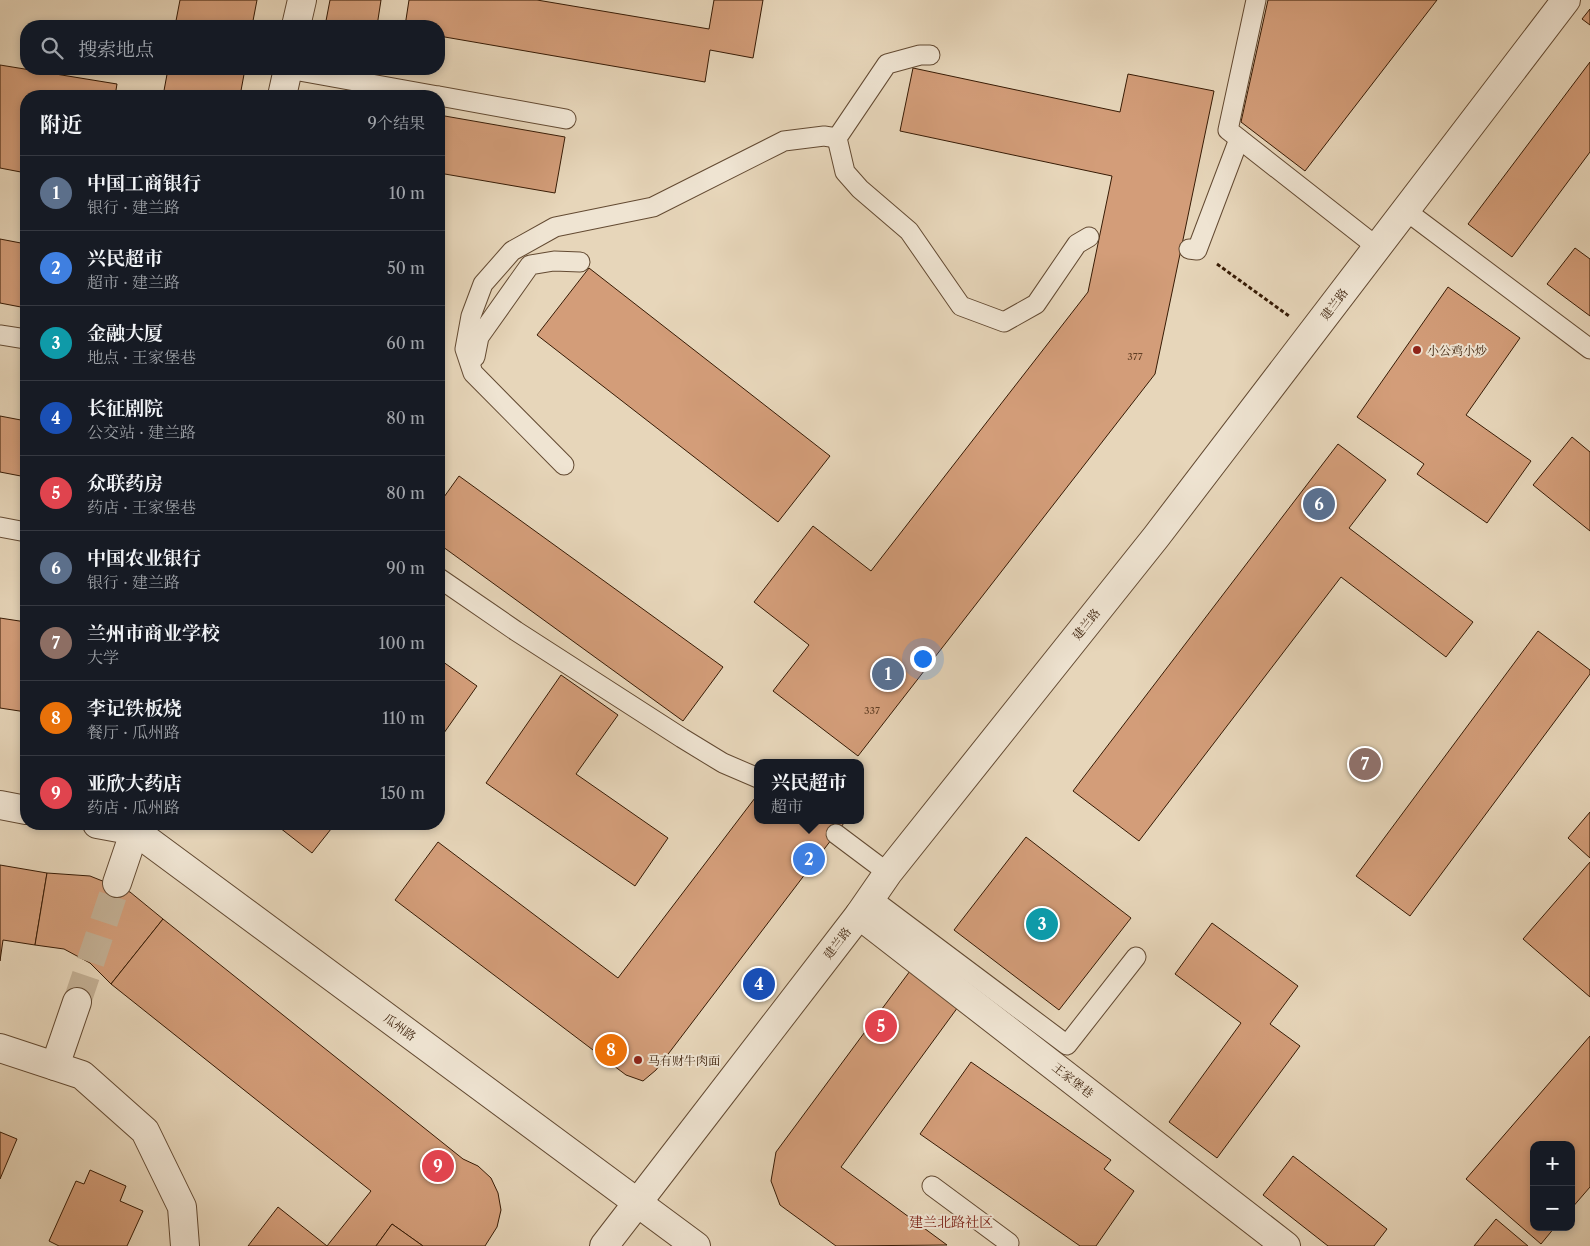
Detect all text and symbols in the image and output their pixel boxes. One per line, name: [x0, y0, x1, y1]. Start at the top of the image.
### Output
search box: [20, 20, 445, 75]
icon: search: [38, 34, 66, 62]
text: 搜索地点: [78, 38, 154, 61]
text: 附近: [40, 112, 82, 137]
text: 9个结果: [368, 113, 425, 133]
text: 中国工商银行: [87, 172, 201, 195]
text: 1: [52, 183, 60, 203]
text: 10 m: [389, 183, 425, 203]
text: 银行 · 建兰路: [87, 197, 180, 217]
text: 兴民超市: [87, 247, 163, 270]
text: 2: [51, 258, 61, 278]
text: 50 m: [387, 258, 425, 278]
text: 超市 · 建兰路: [87, 272, 180, 292]
street label: 建兰路: [1317, 285, 1351, 323]
text: 金融大厦: [87, 322, 163, 345]
text: 3: [51, 333, 61, 353]
text: 60 m: [386, 333, 425, 353]
place label: 小公鸡小炒: [1427, 343, 1487, 358]
marker: 小公鸡小炒: [1411, 344, 1423, 356]
text: 地点 · 王家堡巷: [87, 347, 196, 367]
house number: 377: [1127, 350, 1143, 363]
text: 长征剧院: [87, 397, 163, 420]
text: 4: [51, 408, 61, 428]
text: 80 m: [386, 408, 425, 428]
text: 公交站 · 建兰路: [87, 422, 196, 442]
text: 众联药房: [87, 472, 163, 495]
text: 5: [52, 483, 60, 503]
text: 80 m: [386, 483, 425, 503]
pin: 6: [1303, 485, 1335, 523]
text: 药店 · 王家堡巷: [87, 497, 196, 517]
text: 中国农业银行: [87, 547, 201, 570]
text: 6: [51, 558, 61, 578]
text: 90 m: [386, 558, 425, 578]
text: 银行 · 建兰路: [87, 572, 180, 592]
street label: 建兰路: [1069, 605, 1103, 643]
text: 兰州市商业学校: [87, 622, 220, 645]
text: 7: [52, 633, 60, 653]
text: 100 m: [379, 633, 425, 653]
your location: [910, 646, 936, 672]
text: 大学: [87, 647, 119, 667]
pin: 1: [872, 655, 904, 693]
text: 李记铁板烧: [87, 697, 182, 720]
house number: 337: [864, 704, 880, 717]
text: 8: [51, 708, 61, 728]
text: 110 m: [382, 708, 425, 728]
text: 餐厅 · 瓜州路: [87, 722, 180, 742]
pin: 7: [1349, 745, 1381, 783]
popup: [754, 759, 864, 824]
text: 兴民超市: [771, 771, 847, 794]
text: 亚欣大药店: [87, 772, 182, 795]
text: 9: [51, 783, 61, 803]
text: 150 m: [380, 783, 425, 803]
text: 超市: [771, 796, 803, 816]
text: 药店 · 瓜州路: [87, 797, 180, 817]
pin: 2: [793, 840, 825, 878]
pin: 3: [1026, 905, 1058, 943]
street label: 建兰路: [820, 924, 854, 962]
pin: 4: [743, 965, 775, 1003]
pin: 5: [865, 1007, 897, 1045]
street label: 瓜州路: [381, 1010, 419, 1044]
pin: 8: [595, 1031, 627, 1069]
place label: 马有财牛肉面: [648, 1053, 720, 1068]
marker: 马有财牛肉面: [632, 1054, 644, 1066]
street label: 王家堡巷: [1049, 1059, 1097, 1101]
map controls: [1530, 1141, 1575, 1231]
button: +: [1530, 1141, 1575, 1186]
pin: 9: [422, 1147, 454, 1185]
button: −: [1530, 1186, 1575, 1231]
district label: 建兰北路社区: [909, 1213, 993, 1231]

